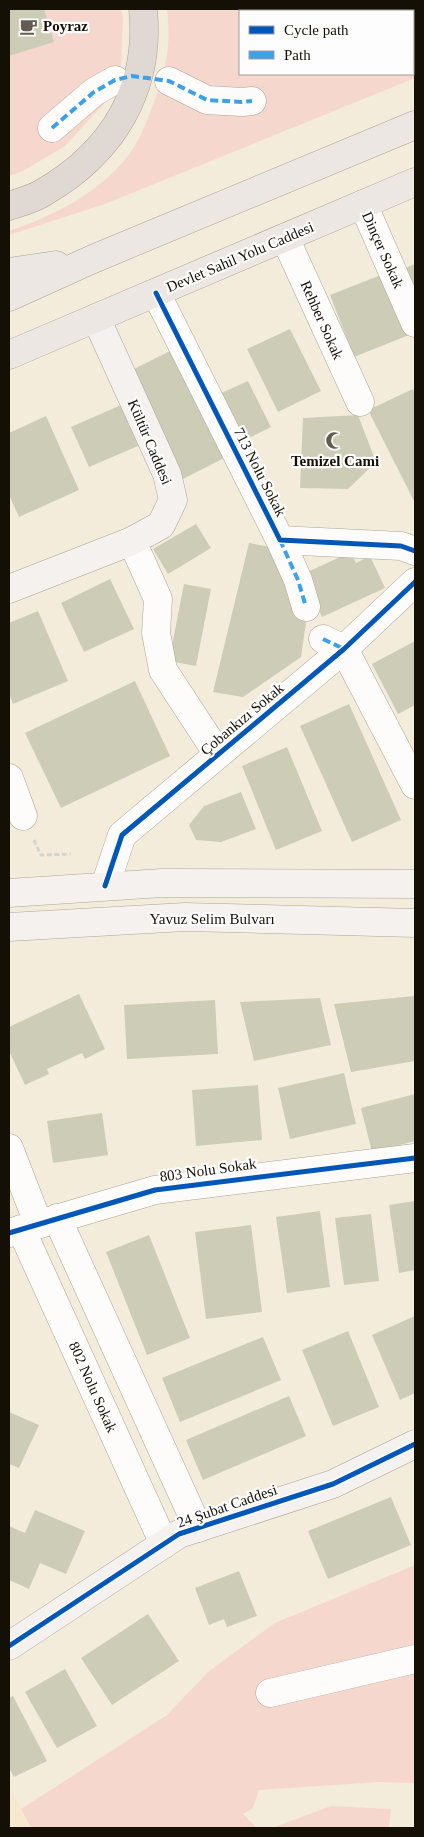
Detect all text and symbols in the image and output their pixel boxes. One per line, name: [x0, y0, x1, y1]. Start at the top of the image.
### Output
legend: [239, 10, 414, 75]
cafe icon: Poyraz: [19, 16, 39, 36]
place label: Poyraz: [43, 18, 88, 34]
text: Cycle path: [284, 22, 349, 38]
text: Path: [284, 47, 311, 63]
street label: Dinçer Sokak: [359, 209, 407, 291]
street label: Devlet Sahil Yolu Caddesi: [164, 219, 316, 295]
street label: Rehber Sokak: [297, 278, 347, 362]
street label: Kültür Caddesi: [125, 397, 175, 487]
street label: 713 Nolu Sokak: [231, 425, 289, 520]
mosque icon: Temizel Cami: [325, 430, 345, 450]
place label: Temizel Cami: [291, 453, 379, 469]
street label: Çobankızı Sokak: [197, 679, 287, 758]
street label: Yavuz Selim Bulvarı: [149, 911, 275, 927]
street label: 803 Nolu Sokak: [159, 1155, 258, 1185]
street label: 802 Nolu Sokak: [66, 1339, 120, 1435]
street label: 24 Şubat Caddesi: [175, 1481, 279, 1531]

